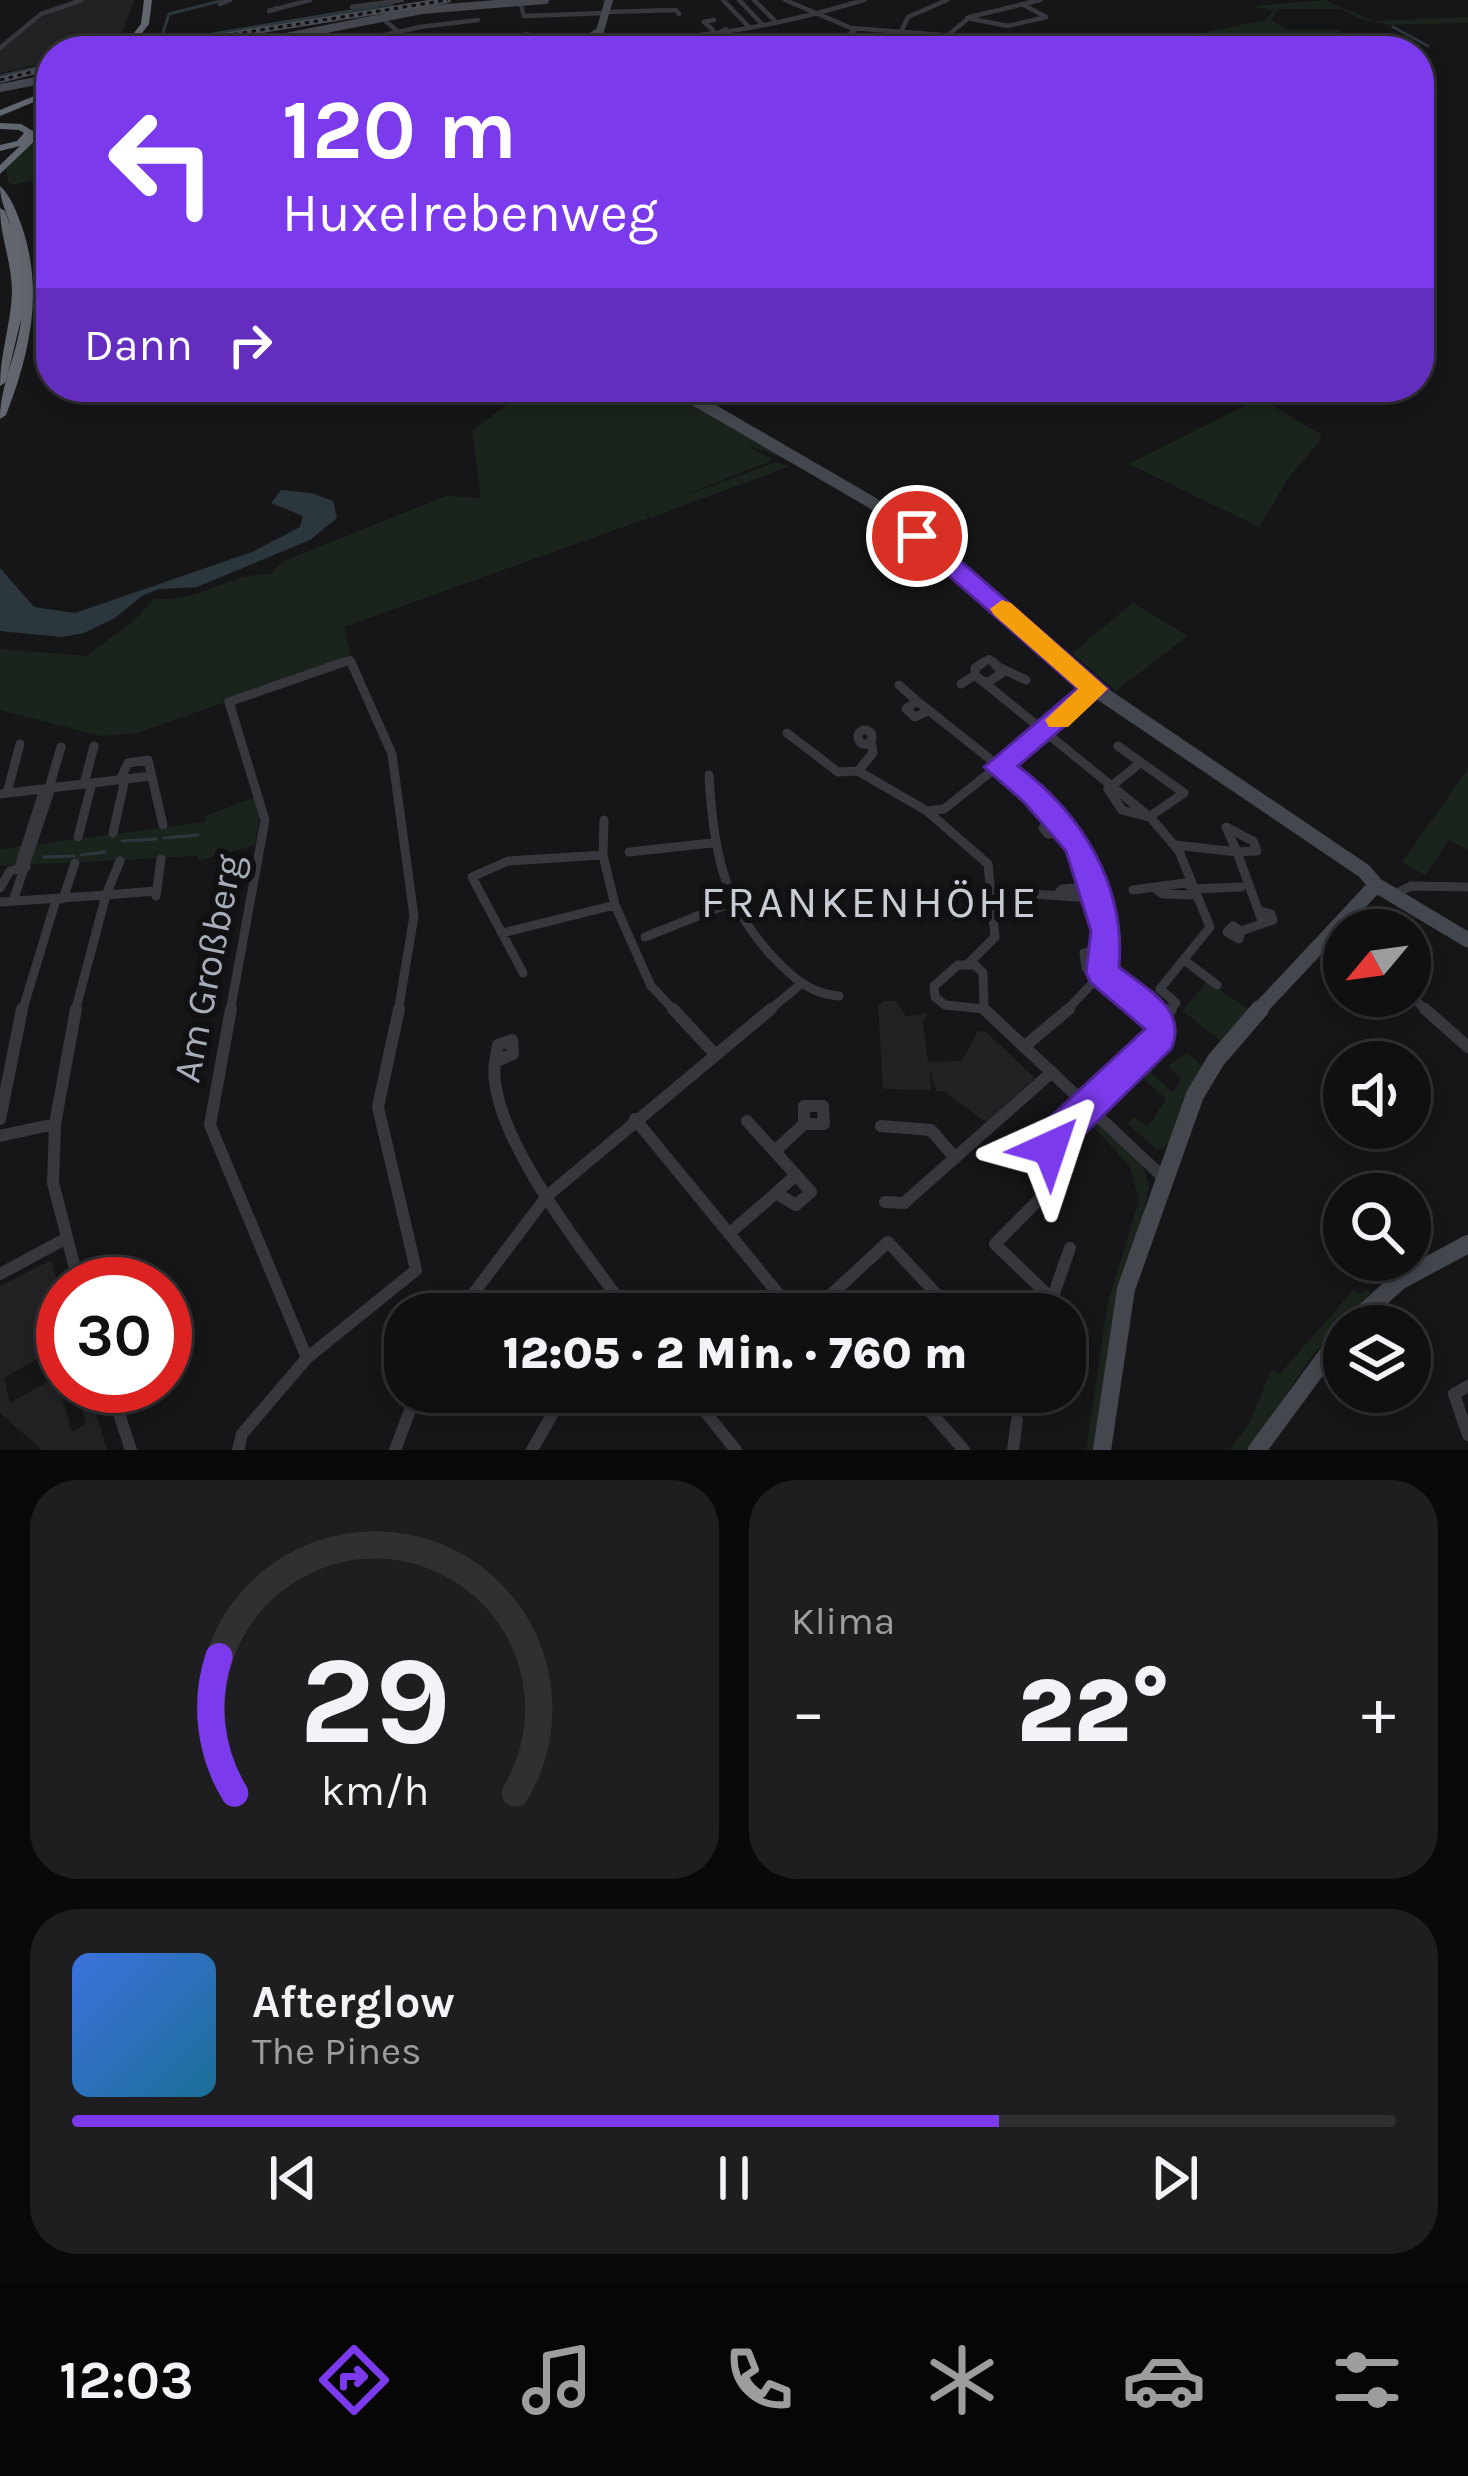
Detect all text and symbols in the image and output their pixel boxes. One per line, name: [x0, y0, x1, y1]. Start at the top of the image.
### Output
text: 120 m: [282, 81, 517, 179]
icon: left: [84, 84, 240, 240]
text: Huxelrebenweg: [282, 181, 658, 245]
icon: right: [217, 312, 283, 378]
text: Dann: [84, 319, 193, 371]
pin: [866, 485, 968, 587]
icon: arrive: [884, 503, 950, 569]
street label: Am Großberg: [163, 850, 253, 1086]
district label: FRANKENHÖHE: [701, 876, 1039, 928]
north arrow: [1323, 909, 1431, 1017]
map controls: [1323, 909, 1431, 1413]
button: sound: [1323, 1041, 1431, 1149]
position arrow: [987, 1085, 1113, 1211]
button: search: [1323, 1173, 1431, 1281]
speed limit sign: 30: [36, 1257, 192, 1413]
button: layers: [1323, 1305, 1431, 1413]
text: 12:05 · 2 Min. · 760 m: [503, 1327, 967, 1379]
text: Klima: [791, 1598, 895, 1644]
text: 29: [299, 1628, 450, 1773]
text: 22°: [1017, 1658, 1170, 1764]
text: −: [791, 1673, 826, 1751]
text: +: [1361, 1673, 1396, 1751]
text: km/h: [320, 1765, 429, 1815]
text: Afterglow: [252, 1976, 455, 2028]
text: The Pines: [252, 2028, 422, 2074]
icon: previous: [260, 2145, 326, 2211]
icon: pause: [701, 2145, 767, 2211]
icon: next: [1142, 2145, 1208, 2211]
icon: directions: [312, 2338, 396, 2422]
icon: music: [515, 2338, 599, 2422]
icon: phone: [717, 2338, 801, 2422]
icon: climate: [920, 2338, 1004, 2422]
icon: car: [1122, 2338, 1206, 2422]
icon: filters: [1325, 2338, 1409, 2422]
text: 12:03: [59, 2348, 193, 2412]

